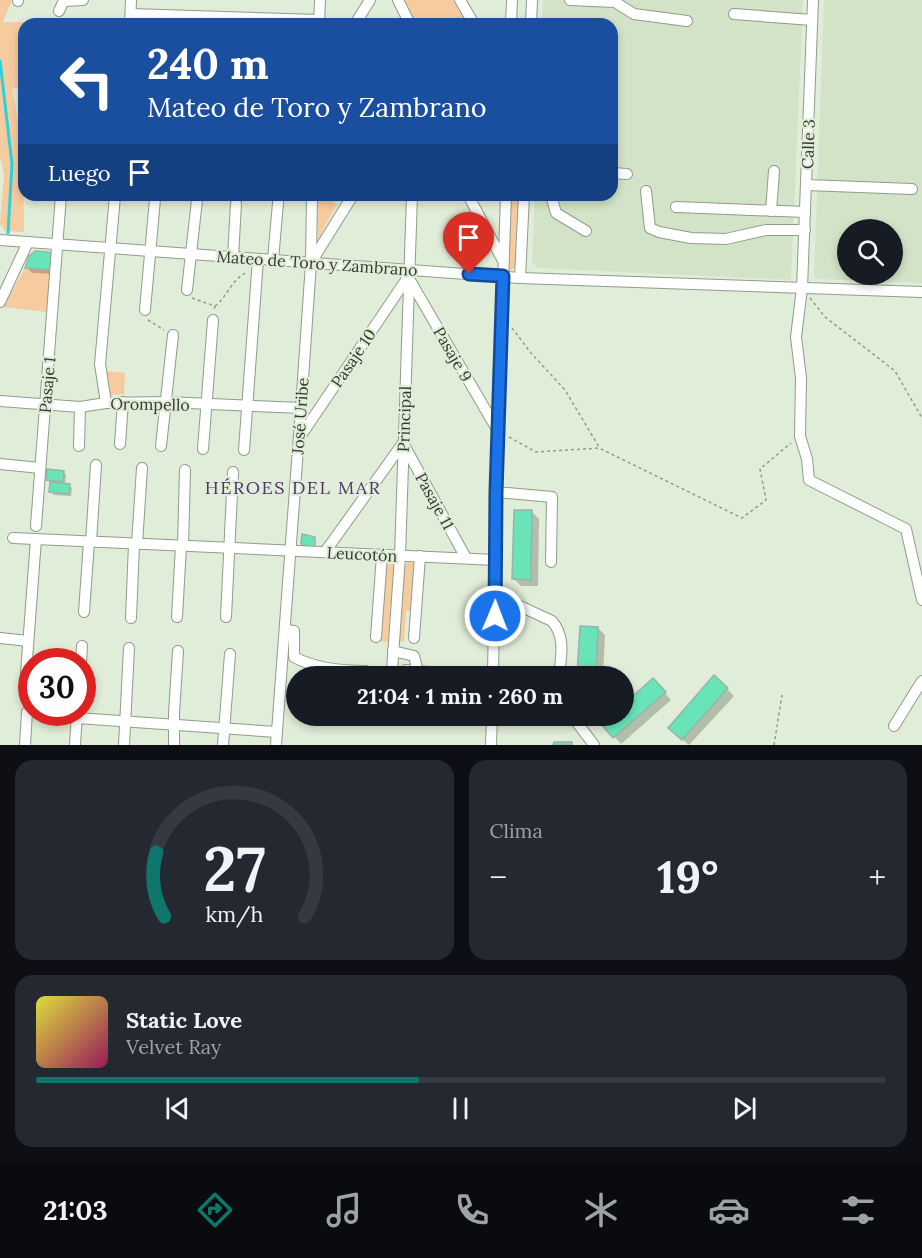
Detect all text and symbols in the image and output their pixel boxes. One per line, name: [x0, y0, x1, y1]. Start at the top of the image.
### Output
text: 240 m: [147, 37, 269, 91]
icon: left: [48, 42, 126, 120]
text: Mateo de Toro y Zambrano: [147, 90, 487, 124]
street label: Calle 3: [797, 119, 819, 169]
icon: arrive: [123, 156, 156, 189]
text: Luego: [48, 159, 111, 187]
pin: [443, 212, 494, 274]
map controls: [837, 219, 903, 285]
button: search: [837, 219, 903, 285]
icon: arrive: [452, 221, 485, 254]
street label: Mateo de Toro y Zambrano: [216, 246, 418, 280]
street label: Pasaje 9: [429, 323, 477, 385]
street label: Pasaje 10: [326, 325, 380, 391]
street label: Pasaje 1: [35, 356, 59, 414]
street label: José Uribe: [287, 377, 313, 456]
street label: Principal: [393, 386, 415, 452]
street label: Orompello: [110, 393, 190, 415]
street label: Pasaje 11: [411, 469, 459, 533]
district label: HÉROES DEL MAR: [205, 476, 381, 499]
street label: Leucotón: [326, 542, 398, 566]
position arrow: [463, 584, 527, 648]
speed limit sign: 30: [18, 648, 96, 726]
text: 21:04 · 1 min · 260 m: [357, 682, 563, 710]
text: Clima: [490, 818, 543, 843]
text: 27: [203, 828, 266, 908]
text: 19°: [657, 848, 718, 905]
text: −: [490, 856, 507, 898]
text: +: [868, 856, 886, 898]
text: km/h: [205, 900, 263, 928]
text: Static Love: [126, 1006, 242, 1034]
text: Velvet Ray: [126, 1034, 221, 1059]
icon: previous: [161, 1092, 194, 1125]
icon: pause: [444, 1092, 477, 1125]
icon: next: [728, 1092, 761, 1125]
icon: directions: [194, 1189, 236, 1231]
icon: music: [323, 1189, 365, 1231]
icon: phone: [451, 1189, 493, 1231]
icon: climate: [580, 1189, 622, 1231]
icon: car: [708, 1189, 750, 1231]
icon: filters: [837, 1189, 879, 1231]
text: 21:03: [43, 1193, 108, 1227]

